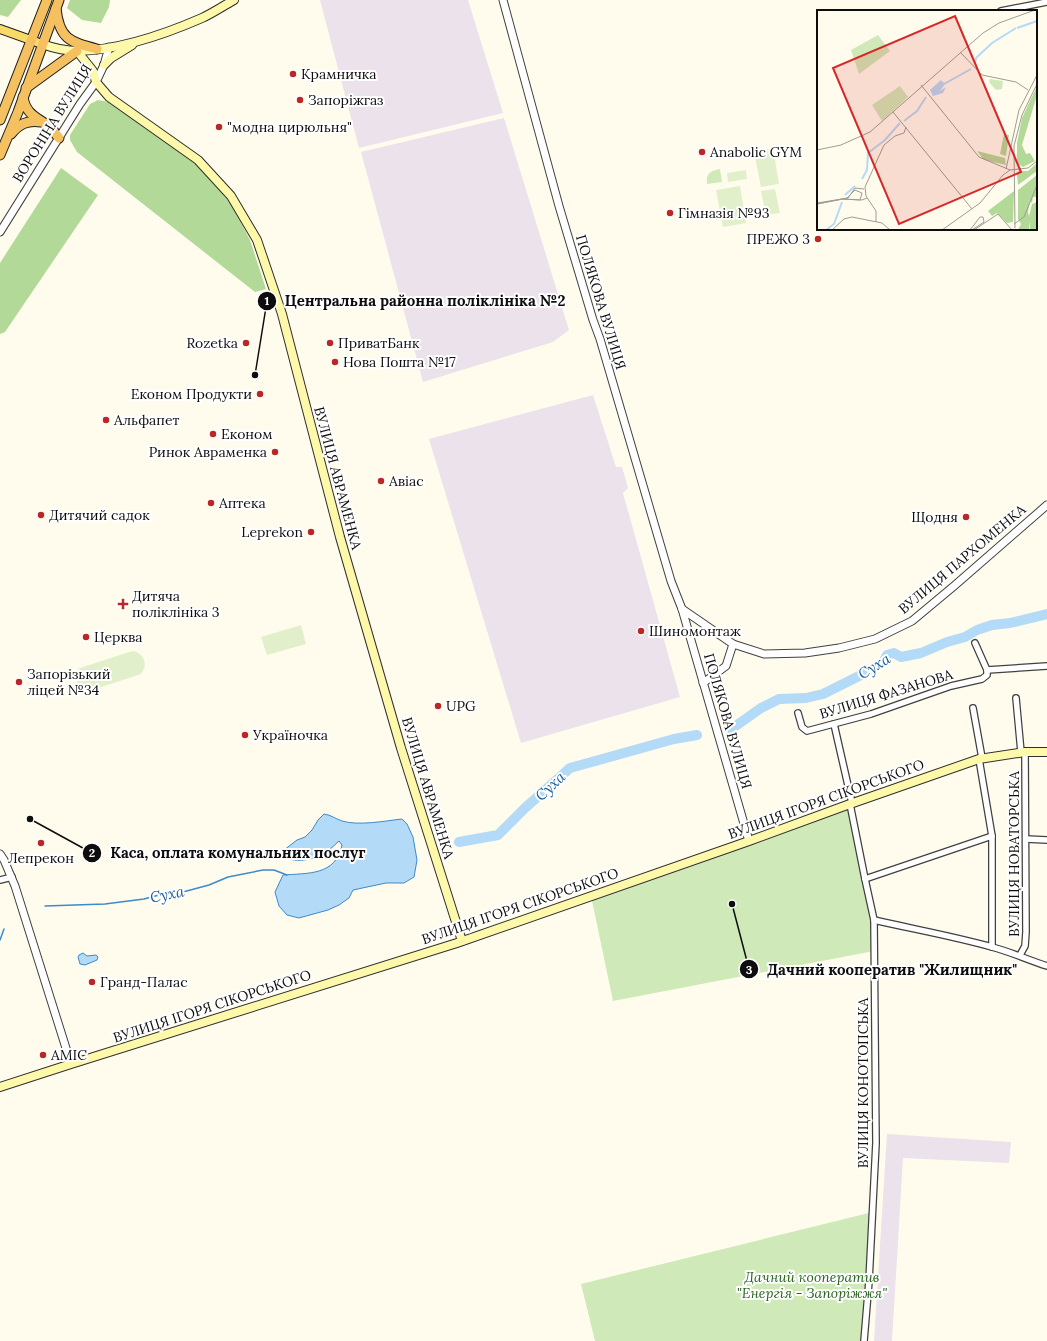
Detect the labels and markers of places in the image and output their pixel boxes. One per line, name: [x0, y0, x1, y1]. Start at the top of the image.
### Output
place label: Крамничка: [301, 65, 377, 83]
marker: Крамничка: [288, 69, 298, 79]
place label: Запоріжгаз: [308, 91, 384, 109]
marker: Запоріжгаз: [295, 95, 305, 105]
place label: "модна цирюльня": [227, 118, 352, 136]
marker: "модна цирюльня": [214, 122, 224, 132]
place label: Anabolic GYM: [709, 143, 802, 161]
marker: Anabolic GYM: [697, 147, 707, 157]
place label: Гімназія №93: [678, 204, 770, 222]
marker: Гімназія №93: [665, 208, 675, 218]
place label: ПРЕЖО 3: [746, 230, 810, 248]
marker: ПРЕЖО 3: [813, 234, 823, 244]
callout: Центральна районна поліклініка №2: [257, 287, 573, 314]
place label: Rozetka: [186, 334, 238, 352]
place label: ПриватБанк: [338, 334, 420, 352]
marker: Rozetka: [241, 338, 251, 348]
marker: ПриватБанк: [325, 338, 335, 348]
place label: Нова Пошта №17: [343, 353, 456, 371]
marker: Нова Пошта №17: [330, 357, 340, 367]
place label: Економ Продукти: [131, 385, 252, 403]
marker: Економ Продукти: [255, 389, 265, 399]
place label: Альфапет: [113, 411, 179, 429]
marker: Альфапет: [101, 415, 111, 425]
place label: Економ: [221, 425, 273, 443]
marker: Економ: [208, 429, 218, 439]
place label: Ринок Авраменка: [149, 443, 267, 461]
marker: Ринок Авраменка: [270, 447, 280, 457]
place label: Авіас: [388, 472, 424, 490]
marker: Авіас: [376, 476, 386, 486]
place label: Аптека: [218, 494, 266, 512]
marker: Аптека: [206, 498, 216, 508]
place label: Дитячий садок: [49, 506, 150, 524]
place label: Щодня: [911, 508, 958, 526]
marker: Дитячий садок: [36, 510, 46, 520]
marker: Щодня: [961, 512, 971, 522]
place label: Leprekon: [241, 523, 303, 541]
marker: Leprekon: [306, 527, 316, 537]
place label: Дитяча поліклініка 3: [132, 587, 220, 621]
marker: Дитяча поліклініка 3: [117, 598, 129, 610]
place label: Шиномонтаж: [649, 622, 741, 640]
marker: Шиномонтаж: [636, 626, 646, 636]
place label: Церква: [94, 628, 142, 646]
marker: Церква: [81, 632, 91, 642]
place label: Запорізький ліцей №34: [27, 665, 111, 699]
marker: Запорізький ліцей №34: [14, 677, 24, 687]
place label: UPG: [446, 697, 476, 715]
marker: UPG: [433, 701, 443, 711]
place label: Україночка: [252, 726, 328, 744]
marker: Україночка: [240, 730, 250, 740]
marker: Лепрекон: [36, 838, 46, 848]
callout: Каса, оплата комунальних послуг: [82, 839, 373, 866]
place label: Лепрекон: [8, 849, 74, 867]
callout: Дачний кооператив "Жилищник": [739, 956, 1025, 983]
place label: Гранд-Палас: [100, 973, 188, 991]
marker: Гранд-Палас: [87, 977, 97, 987]
place label: AMIC: [50, 1046, 87, 1064]
marker: AMIC: [38, 1050, 48, 1060]

